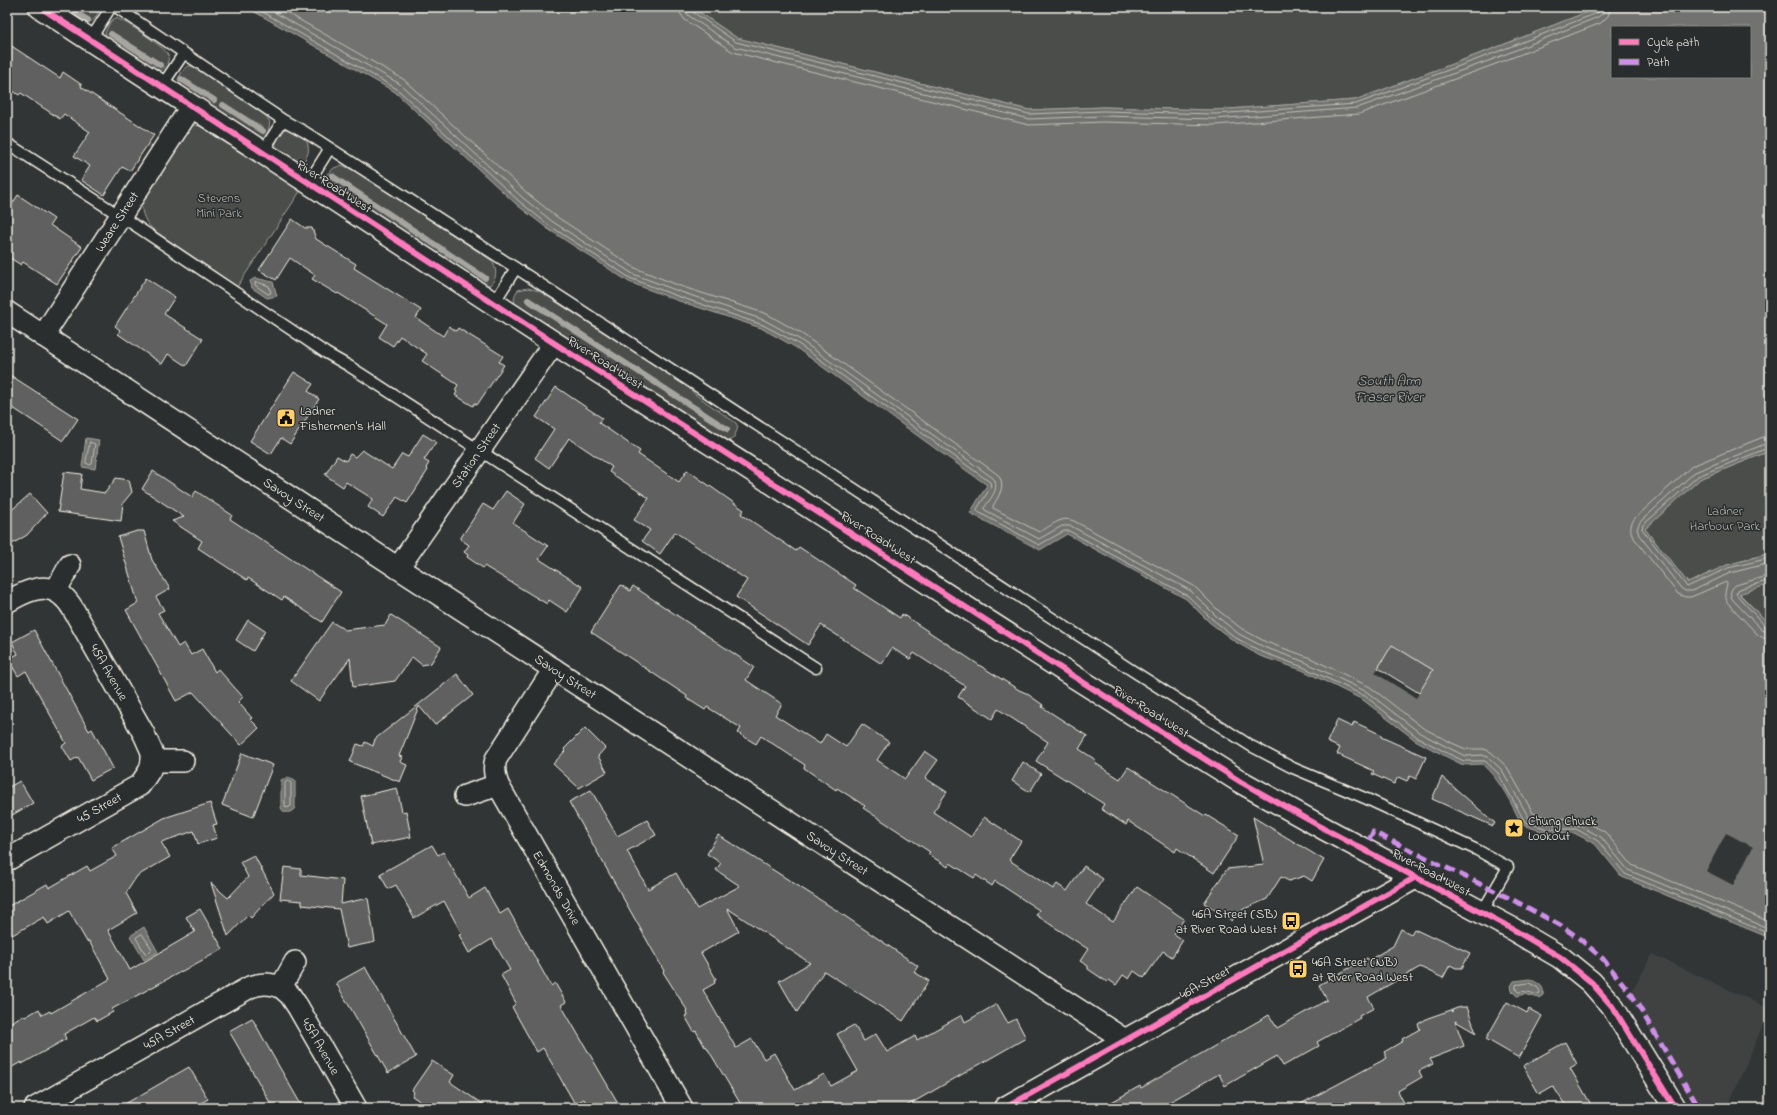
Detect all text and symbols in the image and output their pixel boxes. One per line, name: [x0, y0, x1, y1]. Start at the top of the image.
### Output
legend: [1611, 26, 1751, 78]
text: Cycle path: [1647, 34, 1699, 53]
text: Path: [1647, 54, 1670, 72]
street label: River Road West: [293, 155, 376, 219]
street label: Weare Street: [90, 187, 144, 256]
park label: Stevens Mini Park: [196, 189, 242, 223]
street label: River Road West: [564, 331, 647, 395]
water label: South Arm Fraser River: [1355, 371, 1425, 408]
place label: Ladner Fishermen's Hall: [299, 402, 386, 436]
public building icon: Ladner Fishermen's Hall: [275, 407, 297, 429]
street label: Station Street: [447, 418, 506, 492]
street label: Savoy Street: [259, 473, 329, 527]
park label: Ladner Harbour Park: [1690, 502, 1760, 536]
street label: River Road West: [837, 506, 920, 570]
street label: 45A Avenue: [85, 640, 133, 705]
street label: Savoy Street: [531, 650, 601, 704]
street label: River Road West: [1109, 681, 1193, 743]
street label: 45 Street: [73, 787, 126, 828]
place label: Chung Chuck Lookout: [1528, 812, 1597, 846]
place icon: Chung Chuck Lookout: [1503, 817, 1525, 839]
street label: Savoy Street: [802, 826, 872, 881]
street label: River Road West: [1388, 844, 1474, 902]
street label: Edmonds Drive: [528, 847, 585, 929]
place label: 46A Street (SB) at River Road West: [1176, 905, 1278, 939]
bus stop icon: 46A Street (SB) at River Road West: [1280, 910, 1302, 932]
place label: 46A Street (NB) at River Road West: [1312, 953, 1414, 987]
bus stop icon: 46A Street (NB) at River Road West: [1287, 958, 1309, 980]
street label: 46A Street: [1176, 961, 1234, 1005]
street label: 45A Street: [140, 1010, 199, 1055]
street label: 45A Avenue: [297, 1014, 345, 1079]

